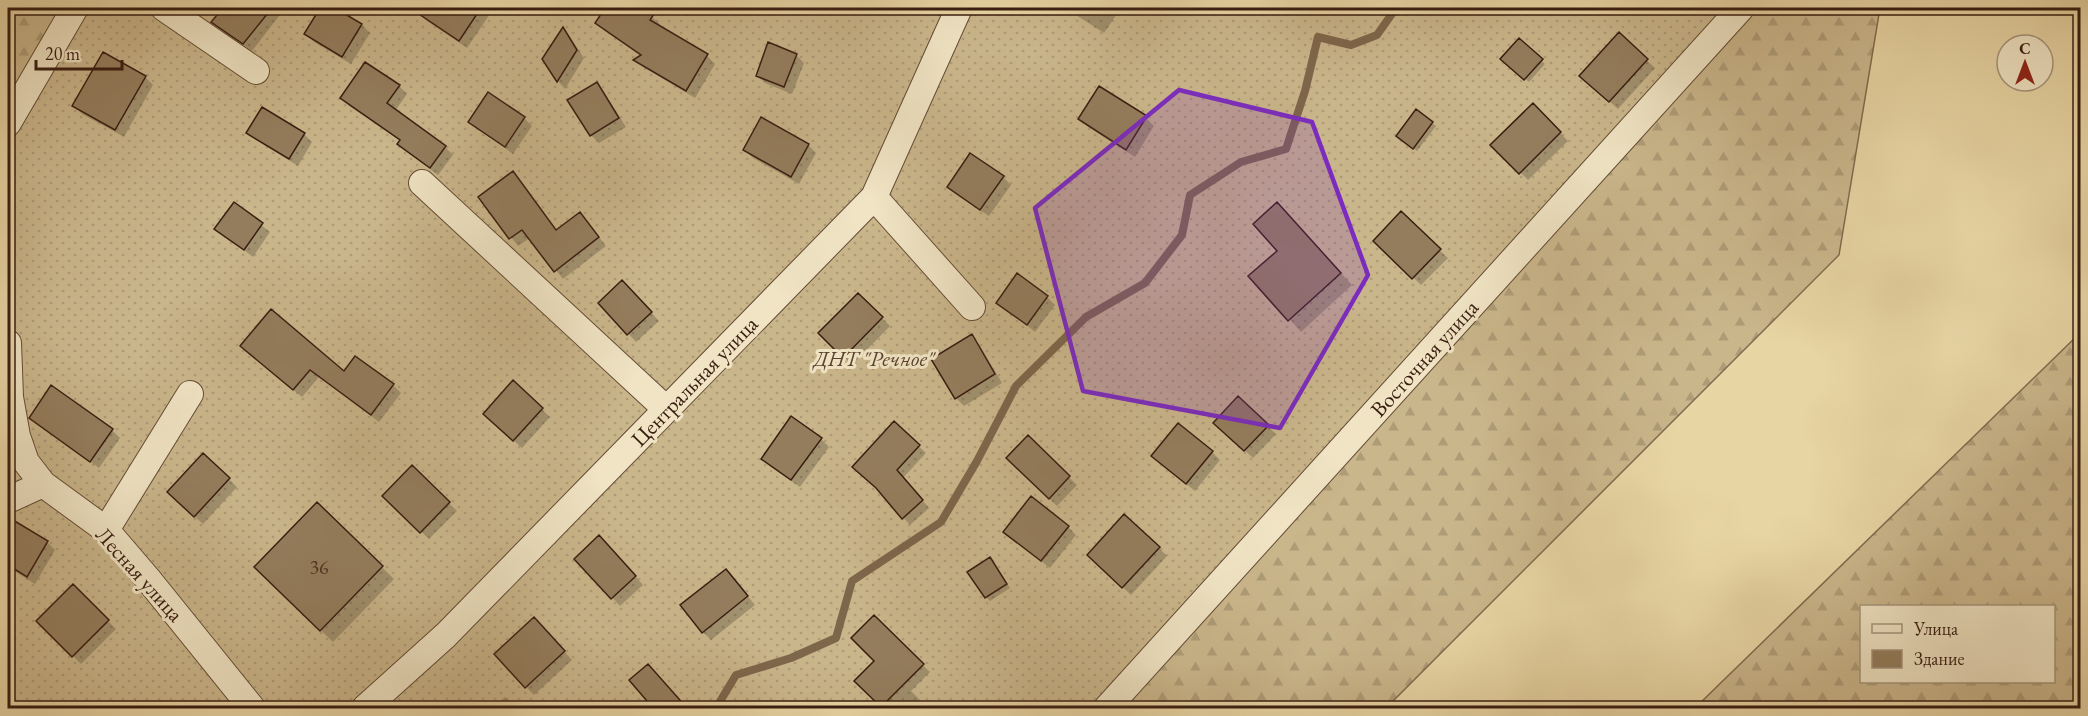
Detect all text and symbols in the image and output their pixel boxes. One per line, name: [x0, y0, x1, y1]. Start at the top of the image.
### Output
scale bar: [36, 33, 122, 71]
north arrow: [1995, 33, 2055, 93]
text: С: [2019, 38, 2031, 59]
text: 20 m: [45, 42, 80, 65]
street label: Восточная улица: [1364, 293, 1485, 423]
street label: Центральная улица: [625, 310, 764, 453]
park label: ДНТ "Речное": [812, 344, 937, 373]
street label: Лесная улица: [89, 521, 190, 628]
house number: 36: [309, 554, 329, 580]
legend: [1860, 605, 2055, 683]
text: Улица: [1913, 617, 1959, 640]
text: Здание: [1914, 647, 1964, 670]

